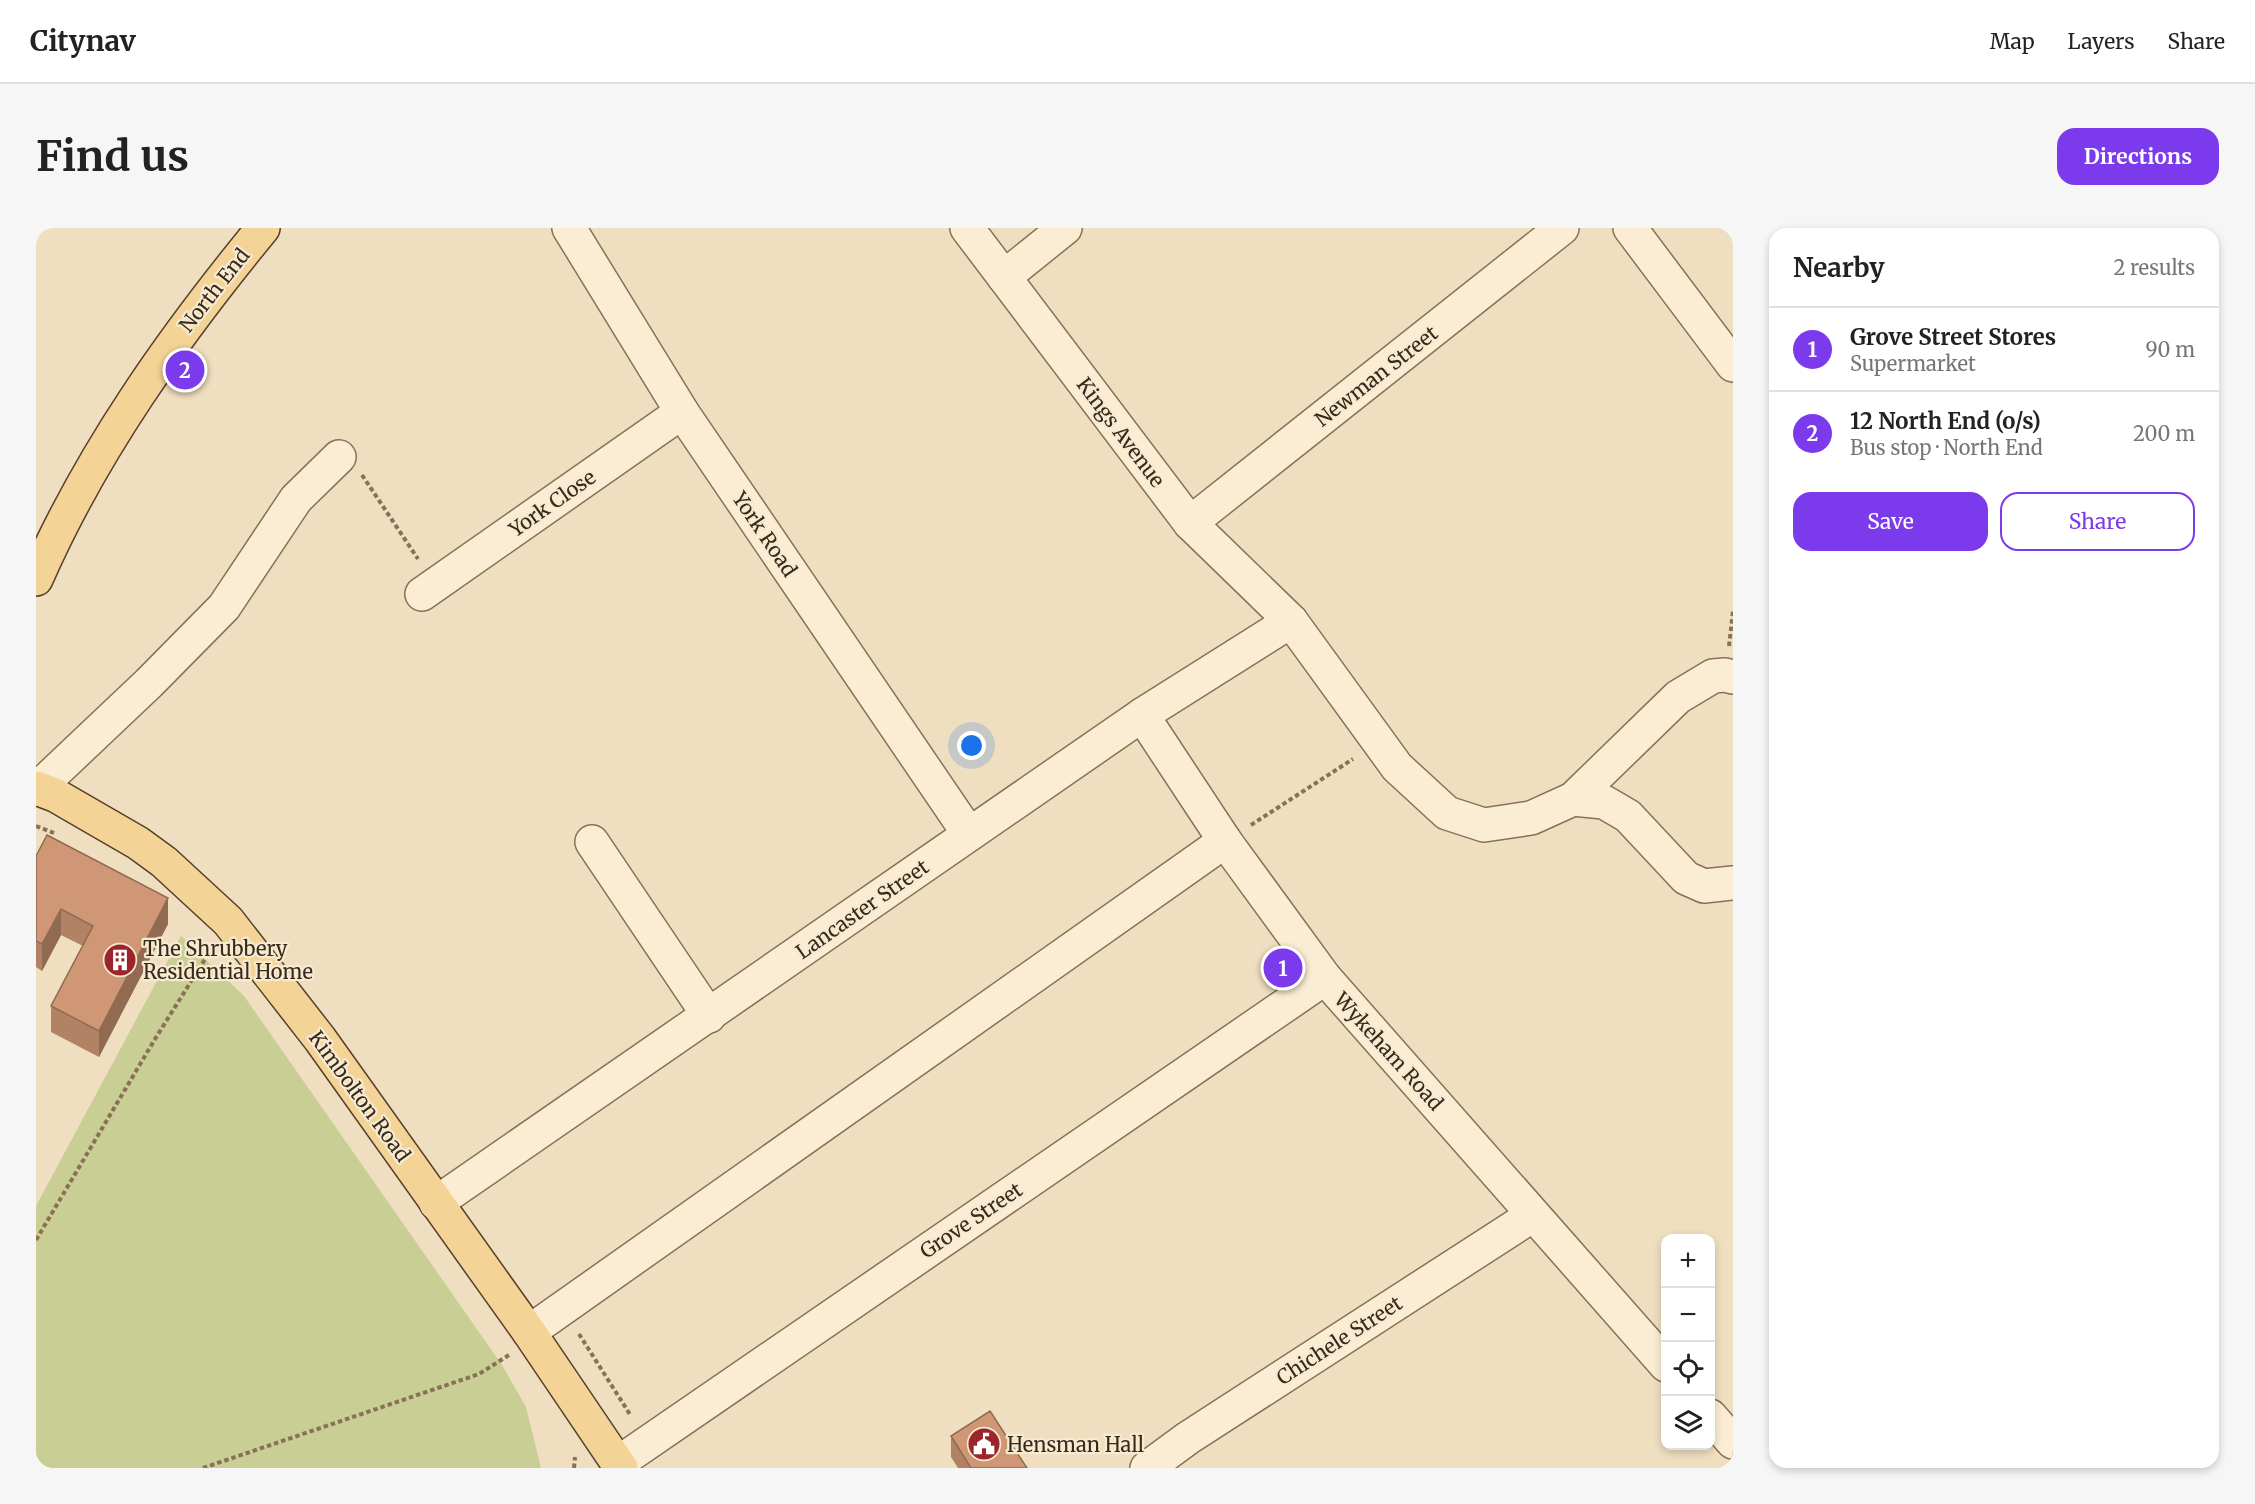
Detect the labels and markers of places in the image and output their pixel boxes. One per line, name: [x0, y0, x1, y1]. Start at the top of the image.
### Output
pin: 2: [166, 348, 204, 392]
place label: The Shrubbery Residential Home: [143, 936, 313, 984]
building icon: The Shrubbery Residential Home: [102, 942, 138, 978]
pin: 1: [1264, 946, 1302, 990]
public building icon: Hensman Hall: [966, 1426, 1002, 1462]
place label: Hensman Hall: [1007, 1432, 1144, 1457]

